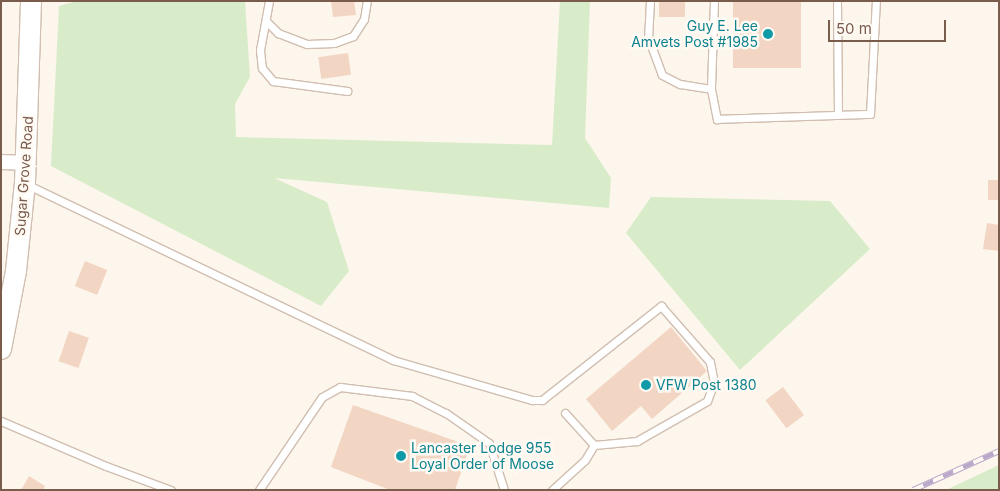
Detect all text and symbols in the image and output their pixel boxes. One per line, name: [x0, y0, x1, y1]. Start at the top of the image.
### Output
scale bar: [830, 10, 948, 42]
place label: Guy E. Lee Amvets Post #1985: [631, 18, 758, 50]
text: 50 m: [836, 19, 872, 38]
marker: Guy E. Lee Amvets Post #1985: [762, 28, 774, 40]
street label: Sugar Grove Road: [11, 116, 37, 236]
place label: VFW Post 1380: [656, 377, 757, 393]
marker: VFW Post 1380: [640, 379, 652, 391]
place label: Lancaster Lodge 955 Loyal Order of Moose: [411, 440, 554, 472]
marker: Lancaster Lodge 955 Loyal Order of Moose: [395, 450, 407, 462]

